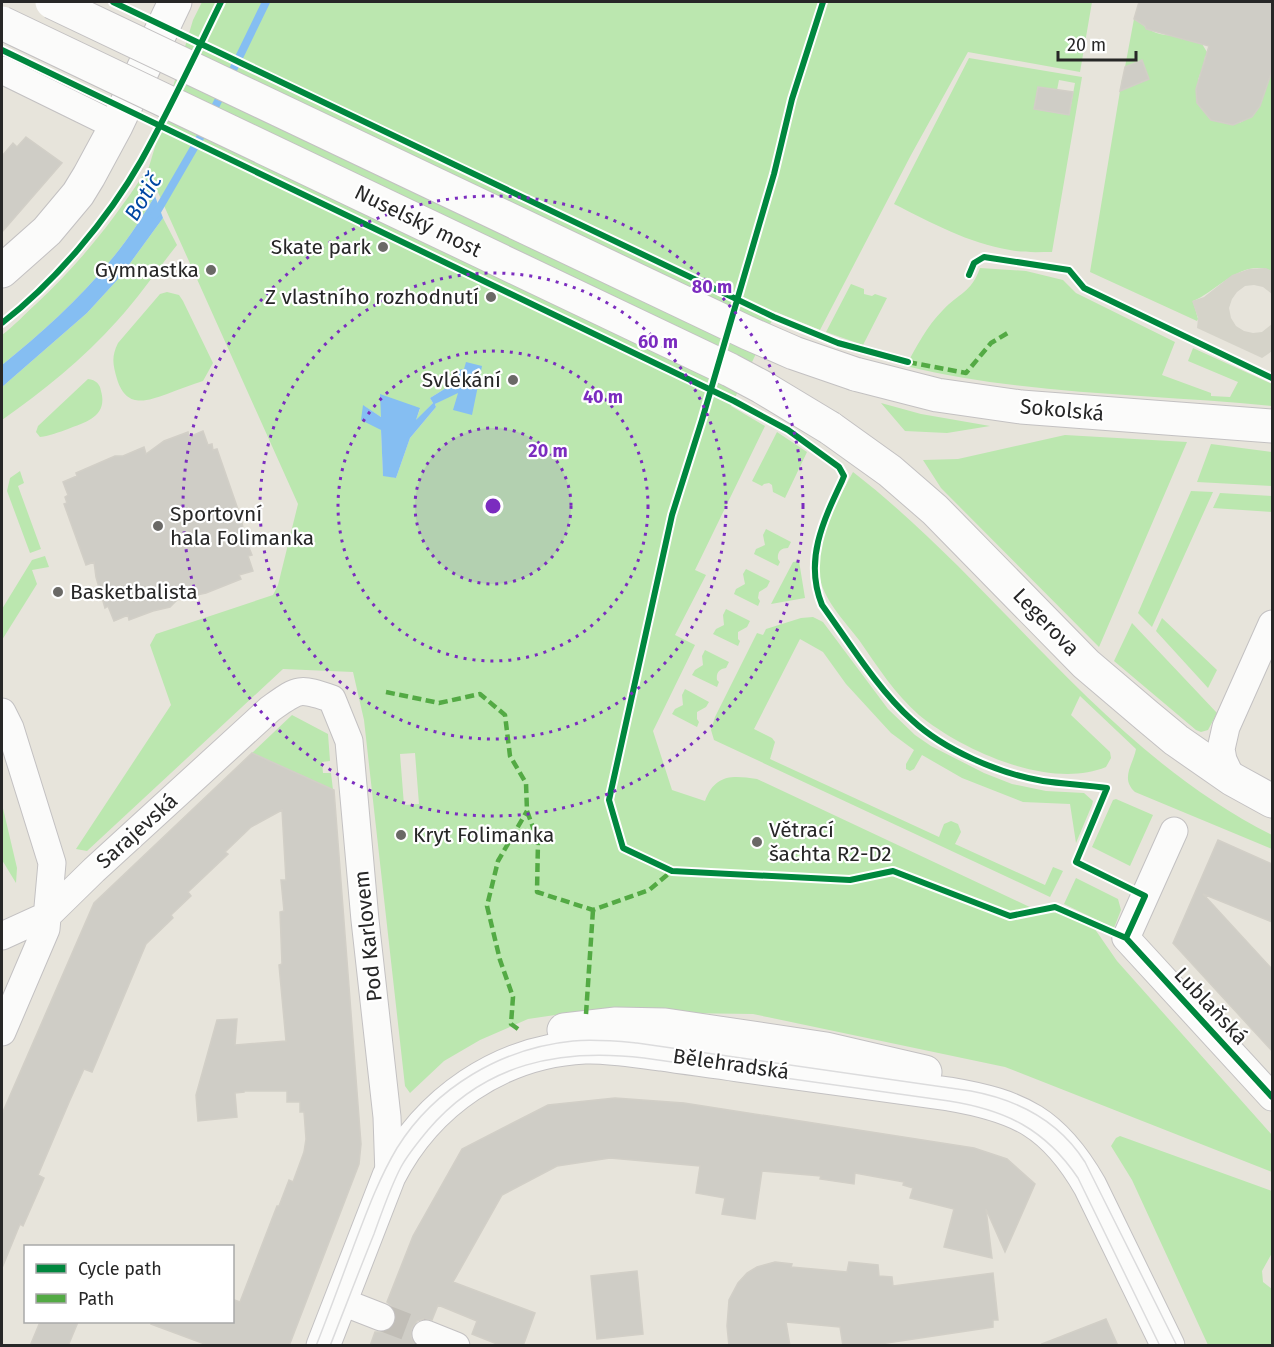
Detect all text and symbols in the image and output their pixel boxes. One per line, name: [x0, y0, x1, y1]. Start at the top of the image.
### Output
scale bar: [1058, 24, 1136, 62]
text: 20 m: [1067, 34, 1106, 56]
water label: Botič: [118, 167, 168, 226]
street label: Nuselský most: [350, 179, 486, 263]
place label: Skate park: [271, 234, 371, 260]
marker: Skate park: [376, 240, 390, 254]
place label: Gymnastka: [95, 257, 199, 283]
marker: Gymnastka: [204, 263, 218, 277]
text: 80 m: [692, 276, 732, 298]
place label: Z vlastního rozhodnutí: [265, 284, 479, 310]
marker: Z vlastního rozhodnutí: [484, 290, 498, 304]
text: 60 m: [638, 331, 678, 353]
place label: Svlékání: [422, 367, 501, 393]
marker: Svlékání: [506, 373, 520, 387]
text: 40 m: [583, 386, 623, 408]
street label: Sokolská: [1019, 393, 1105, 427]
text: 20 m: [528, 440, 568, 462]
centre of rings: [483, 496, 503, 516]
place label: Sportovní hala Folimanka: [170, 501, 314, 551]
marker: Sportovní hala Folimanka: [151, 519, 165, 533]
place label: Basketbalista: [70, 579, 198, 605]
street label: Legerova: [1007, 583, 1085, 661]
marker: Basketbalista: [51, 585, 65, 599]
street label: Sarajevská: [91, 788, 183, 874]
place label: Větrací šachta R2-D2: [769, 817, 892, 867]
place label: Kryt Folimanka: [413, 822, 554, 848]
marker: Kryt Folimanka: [394, 828, 408, 842]
marker: Větrací šachta R2-D2: [750, 835, 764, 849]
street label: Pod Karlovem: [348, 869, 388, 1003]
street label: Lublaňská: [1169, 962, 1253, 1050]
street label: Bělehradská: [671, 1043, 791, 1085]
legend: [24, 1245, 234, 1323]
text: Cycle path: [78, 1258, 162, 1280]
text: Path: [78, 1288, 114, 1310]

